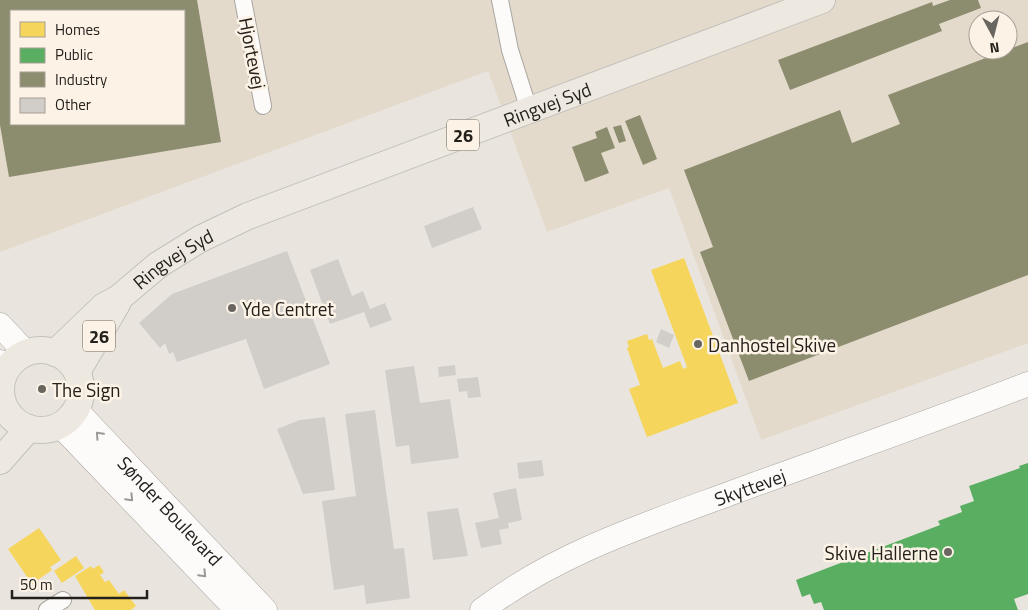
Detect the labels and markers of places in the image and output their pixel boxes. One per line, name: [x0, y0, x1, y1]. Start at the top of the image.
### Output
place label: Yde Centret: [242, 294, 334, 323]
marker: Yde Centret: [226, 302, 238, 314]
place label: Danhostel Skive: [708, 330, 836, 359]
marker: Danhostel Skive: [692, 338, 704, 350]
place label: The Sign: [52, 375, 120, 404]
marker: The Sign: [36, 383, 48, 395]
place label: Skive Hallerne: [825, 538, 938, 567]
marker: Skive Hallerne: [942, 546, 954, 558]

